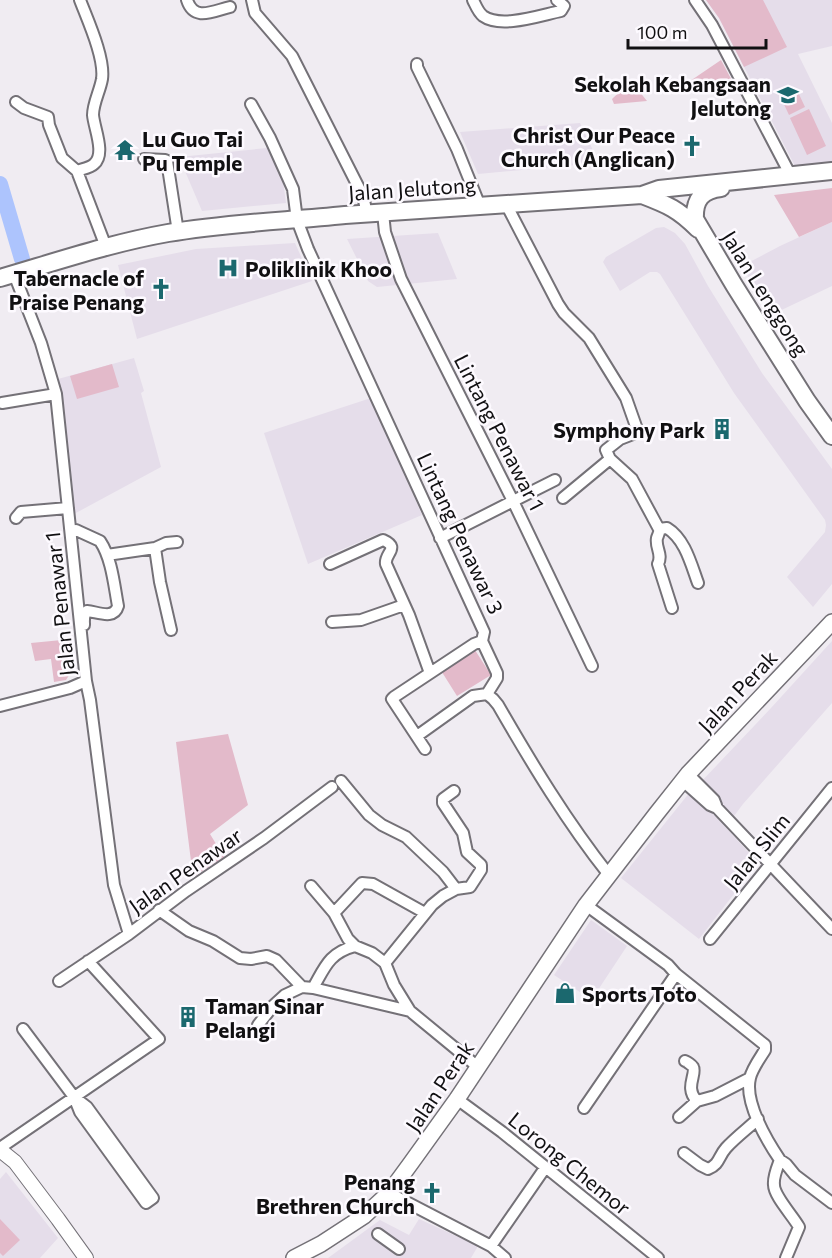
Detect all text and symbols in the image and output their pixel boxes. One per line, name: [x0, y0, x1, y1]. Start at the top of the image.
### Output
scale bar: [628, 12, 766, 50]
text: 100 m: [637, 21, 687, 43]
place label: Sekolah Kebangsaan Jelutong: [574, 71, 771, 120]
school or university icon: Sekolah Kebangsaan Jelutong: [776, 83, 800, 107]
place label: Christ Our Peace Church (Anglican): [501, 122, 675, 171]
place label: Lu Guo Tai Pu Temple: [142, 126, 243, 175]
church icon: Christ Our Peace Church (Anglican): [680, 134, 704, 158]
temple icon: Lu Guo Tai Pu Temple: [113, 138, 137, 162]
street label: Jalan Jelutong: [347, 171, 477, 205]
street label: Jalan Lenggong: [717, 226, 815, 360]
hospital icon: Poliklinik Khoo: [216, 256, 240, 280]
place label: Poliklinik Khoo: [245, 256, 392, 281]
place label: Tabernacle of Praise Penang: [9, 265, 144, 314]
church icon: Tabernacle of Praise Penang: [149, 277, 173, 301]
street label: Lintang Penawar 1: [450, 350, 550, 514]
place label: Symphony Park: [553, 417, 705, 442]
building icon: Symphony Park: [710, 417, 734, 441]
street label: Lintang Penawar 3: [413, 448, 509, 618]
street label: Jalan Penawar 1: [39, 531, 79, 677]
street label: Jalan Perak: [692, 644, 782, 738]
street label: Jalan Slim: [718, 808, 794, 894]
street label: Jalan Penawar: [124, 822, 246, 918]
shop icon: Sports Toto: [553, 981, 577, 1005]
place label: Sports Toto: [582, 981, 697, 1006]
place label: Taman Sinar Pelangi: [205, 993, 324, 1042]
building icon: Taman Sinar Pelangi: [176, 1005, 200, 1029]
street label: Jalan Perak: [400, 1036, 478, 1136]
street label: Lorong Chemor: [504, 1106, 636, 1220]
place label: Penang Brethren Church: [256, 1169, 415, 1218]
church icon: Penang Brethren Church: [420, 1181, 444, 1205]

